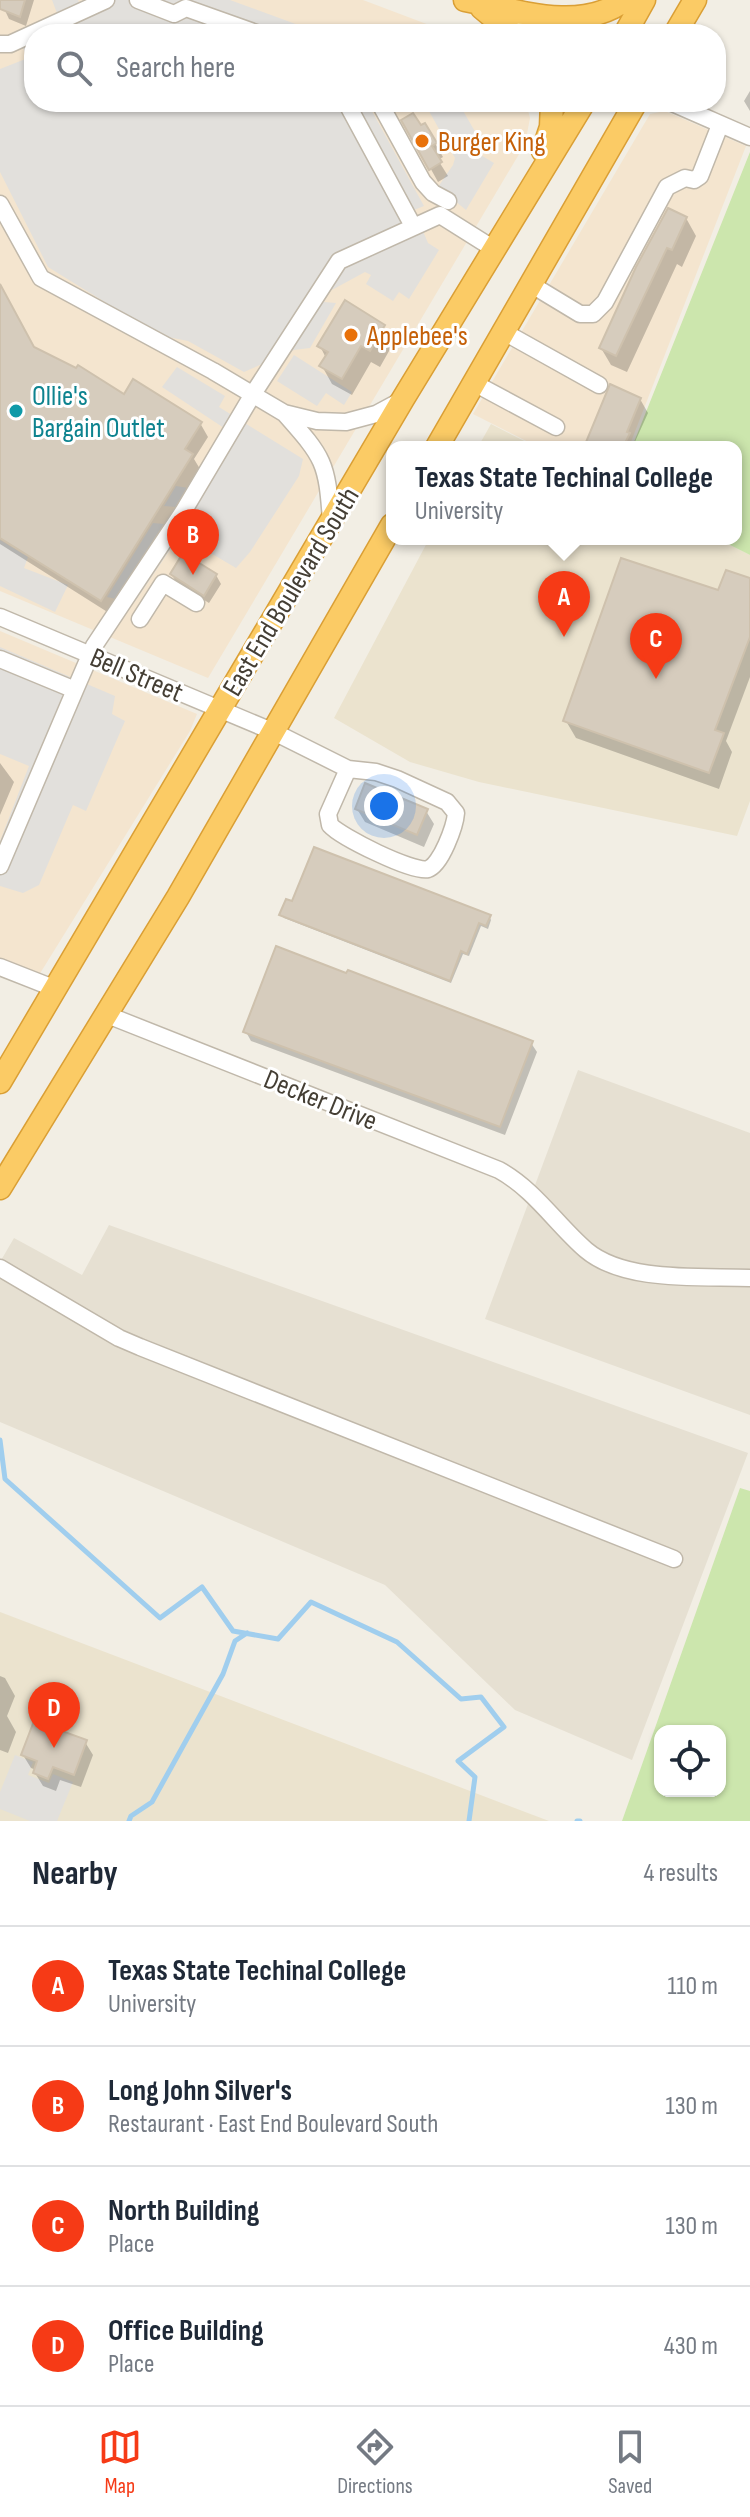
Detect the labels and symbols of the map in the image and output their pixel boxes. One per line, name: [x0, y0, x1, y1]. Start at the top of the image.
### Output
place label: Burger King: [438, 126, 545, 159]
marker: Burger King: [413, 132, 431, 150]
place label: Applebee's: [366, 320, 468, 353]
marker: Applebee's: [342, 326, 360, 344]
place label: Ollie's Bargain Outlet: [32, 380, 165, 445]
marker: Ollie's Bargain Outlet: [7, 402, 25, 420]
street label: East End Boulevard South: [216, 482, 367, 702]
pin: B: [167, 509, 219, 575]
pin: A: [538, 571, 590, 637]
pin: C: [630, 613, 682, 679]
street label: Bell Street: [85, 641, 188, 710]
your location: [364, 786, 404, 826]
street label: Decker Drive: [259, 1063, 382, 1138]
pin: D: [28, 1682, 80, 1748]

